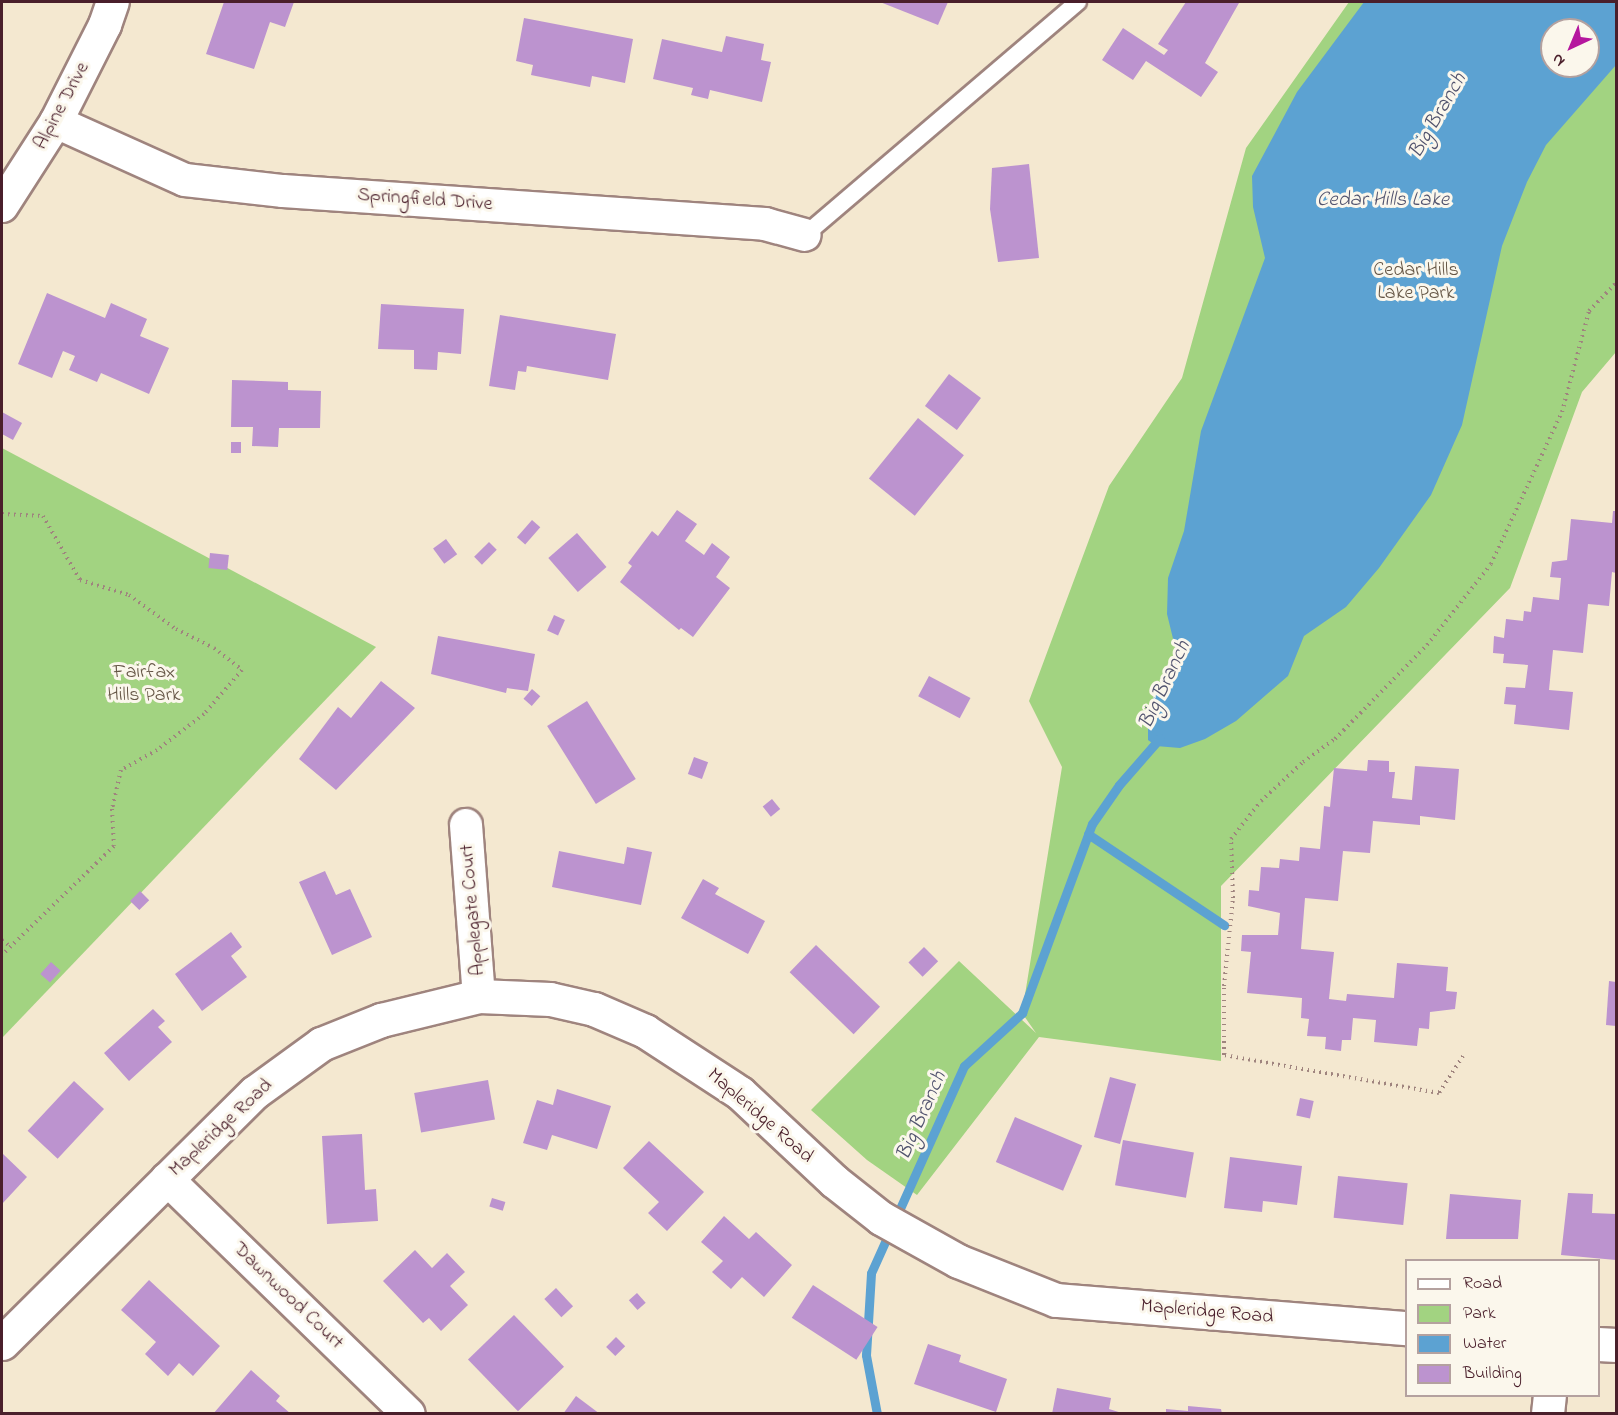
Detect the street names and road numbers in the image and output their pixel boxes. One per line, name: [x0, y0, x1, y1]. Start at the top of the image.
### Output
street label: Alpine Drive: [29, 58, 95, 154]
street label: Springfield Drive: [357, 183, 493, 217]
street label: Applegate Court: [455, 843, 491, 977]
street label: Mapleridge Road: [702, 1063, 818, 1169]
street label: Mapleridge Road: [164, 1074, 278, 1182]
street label: Dawnwood Court: [228, 1237, 348, 1355]
street label: Mapleridge Road: [1140, 1294, 1274, 1330]

